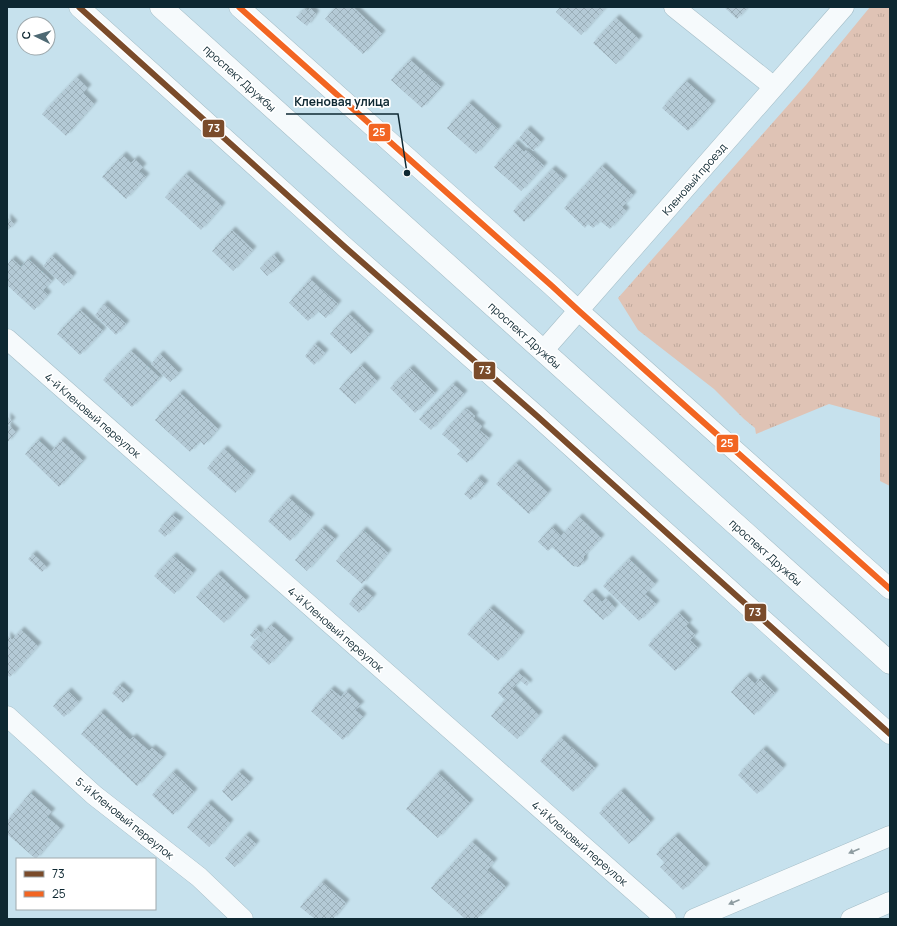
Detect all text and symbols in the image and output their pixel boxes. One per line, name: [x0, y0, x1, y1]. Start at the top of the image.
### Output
north arrow: [16, 16, 56, 56]
text: С: [18, 30, 33, 40]
street label: проспект Дружбы: [200, 41, 280, 115]
callout: Кленовая улица: [286, 90, 398, 114]
text: Кленовая улица: [294, 93, 390, 110]
line badge: 73: [202, 119, 225, 138]
text: 73: [208, 120, 220, 135]
line badge: 25: [368, 123, 391, 142]
text: 25: [373, 124, 386, 139]
street label: Кленовый проезд: [658, 139, 730, 218]
street label: проспект Дружбы: [485, 298, 565, 372]
line badge: 73: [473, 361, 496, 380]
text: 73: [479, 362, 491, 377]
street label: 4-й Кленовый переулок: [42, 369, 145, 461]
line badge: 25: [716, 434, 739, 453]
text: 25: [721, 435, 734, 450]
street label: проспект Дружбы: [726, 515, 806, 589]
street label: 4-й Кленовый переулок: [285, 583, 388, 675]
line badge: 73: [744, 603, 767, 622]
text: 73: [749, 604, 761, 619]
street label: 5-й Кленовый переулок: [73, 774, 178, 863]
street label: 4-й Кленовый переулок: [529, 797, 632, 889]
one-way arrow: [848, 849, 860, 855]
legend: [16, 858, 156, 910]
text: 73: [52, 865, 65, 882]
text: 25: [52, 885, 66, 902]
one-way arrow: [729, 899, 740, 905]

